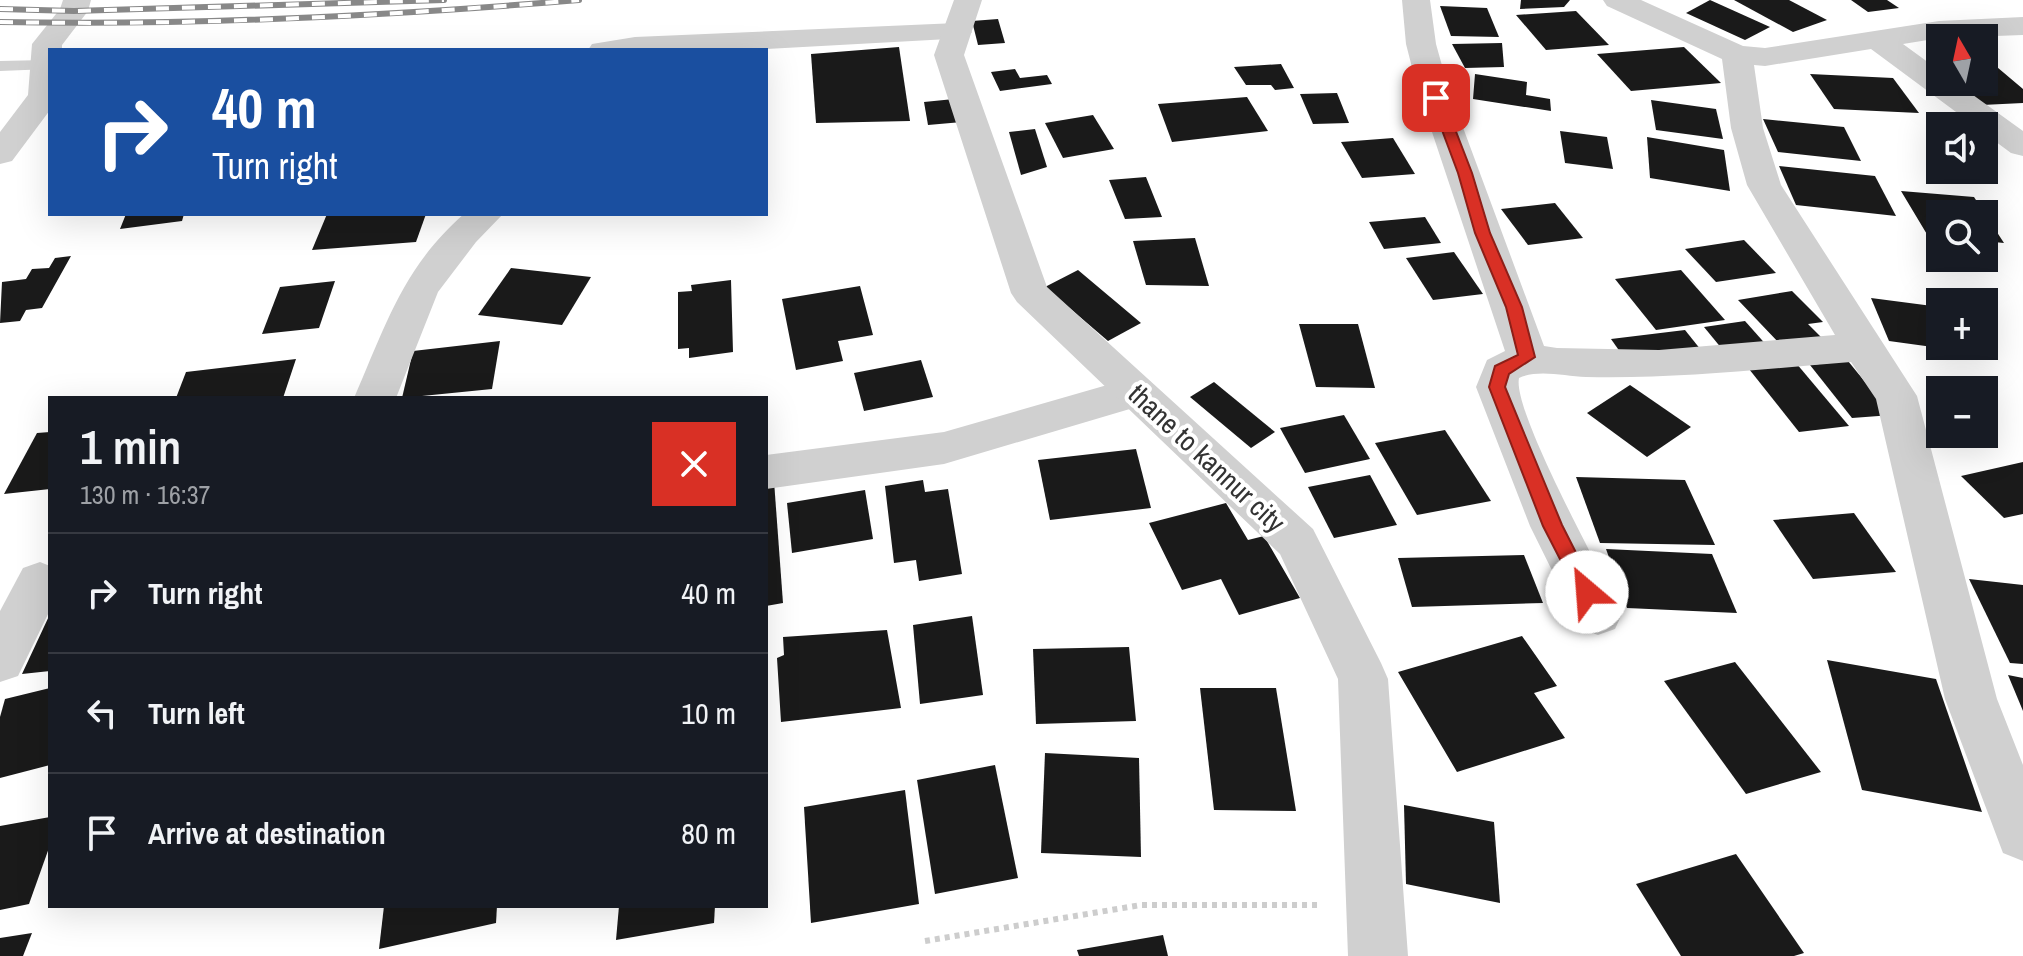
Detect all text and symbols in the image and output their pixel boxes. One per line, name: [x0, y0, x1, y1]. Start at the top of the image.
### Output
north arrow: [1926, 24, 1998, 96]
map controls: [1926, 24, 1998, 448]
pin: [1402, 64, 1470, 132]
text: 40 m: [212, 70, 317, 145]
icon: arrive: [1414, 76, 1458, 120]
icon: right: [80, 80, 184, 184]
button: sound: [1926, 112, 1998, 184]
text: Turn right: [212, 142, 337, 190]
button: search: [1926, 200, 1998, 272]
button: +: [1926, 288, 1998, 360]
street label: thane to kannur city: [1120, 375, 1294, 541]
button: −: [1926, 376, 1998, 448]
text: 1 min: [80, 414, 181, 479]
button: close: [652, 422, 736, 506]
text: 130 m · 16:37: [80, 477, 210, 512]
position arrow: [1545, 550, 1629, 634]
icon: right: [80, 571, 124, 615]
text: Turn right: [148, 573, 262, 613]
text: 40 m: [681, 573, 736, 613]
icon: left: [80, 691, 124, 735]
text: Turn left: [148, 693, 245, 733]
text: 10 m: [681, 693, 736, 733]
icon: arrive: [80, 811, 124, 855]
text: Arrive at destination: [148, 813, 386, 853]
text: 80 m: [681, 813, 736, 853]

